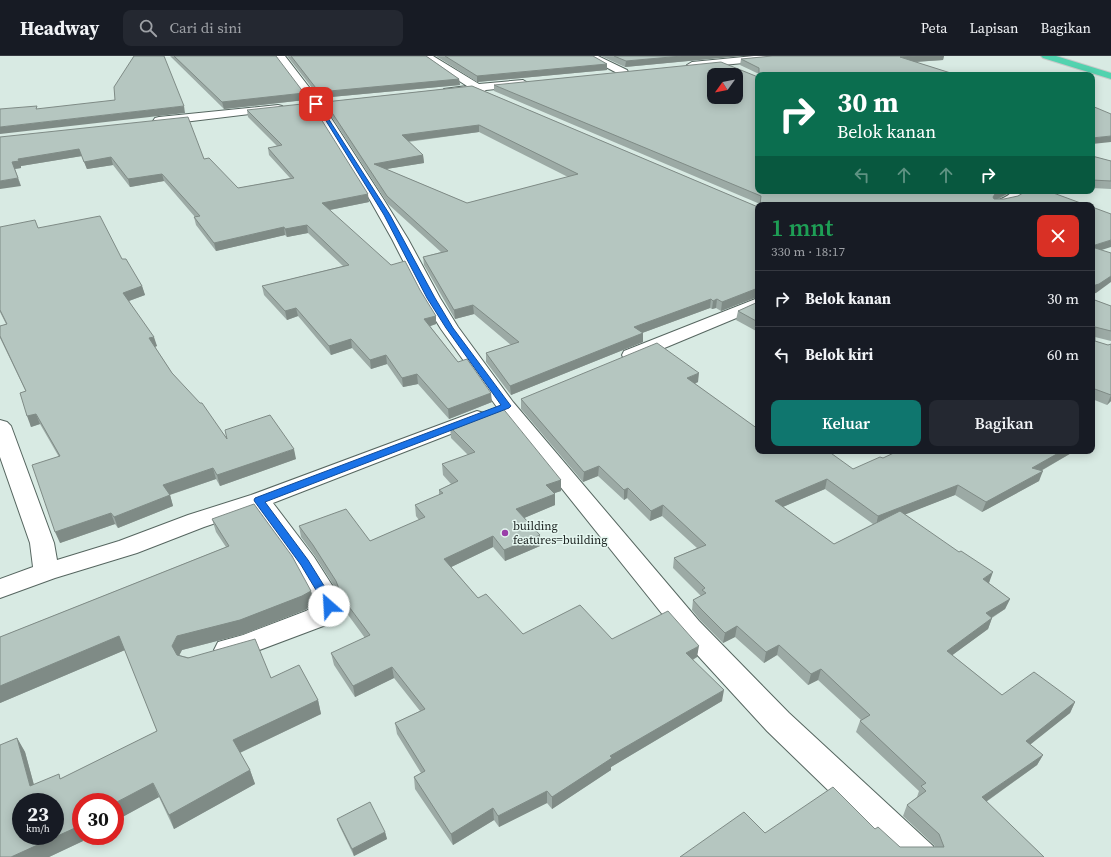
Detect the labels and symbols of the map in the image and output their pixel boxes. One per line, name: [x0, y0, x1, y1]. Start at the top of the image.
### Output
north arrow: [707, 68, 743, 104]
pin: [299, 87, 333, 121]
place label: building features=building: [513, 518, 608, 548]
marker: building features=building: [500, 528, 510, 538]
position arrow: [308, 585, 350, 627]
speed limit sign: 30: [72, 793, 124, 845]

